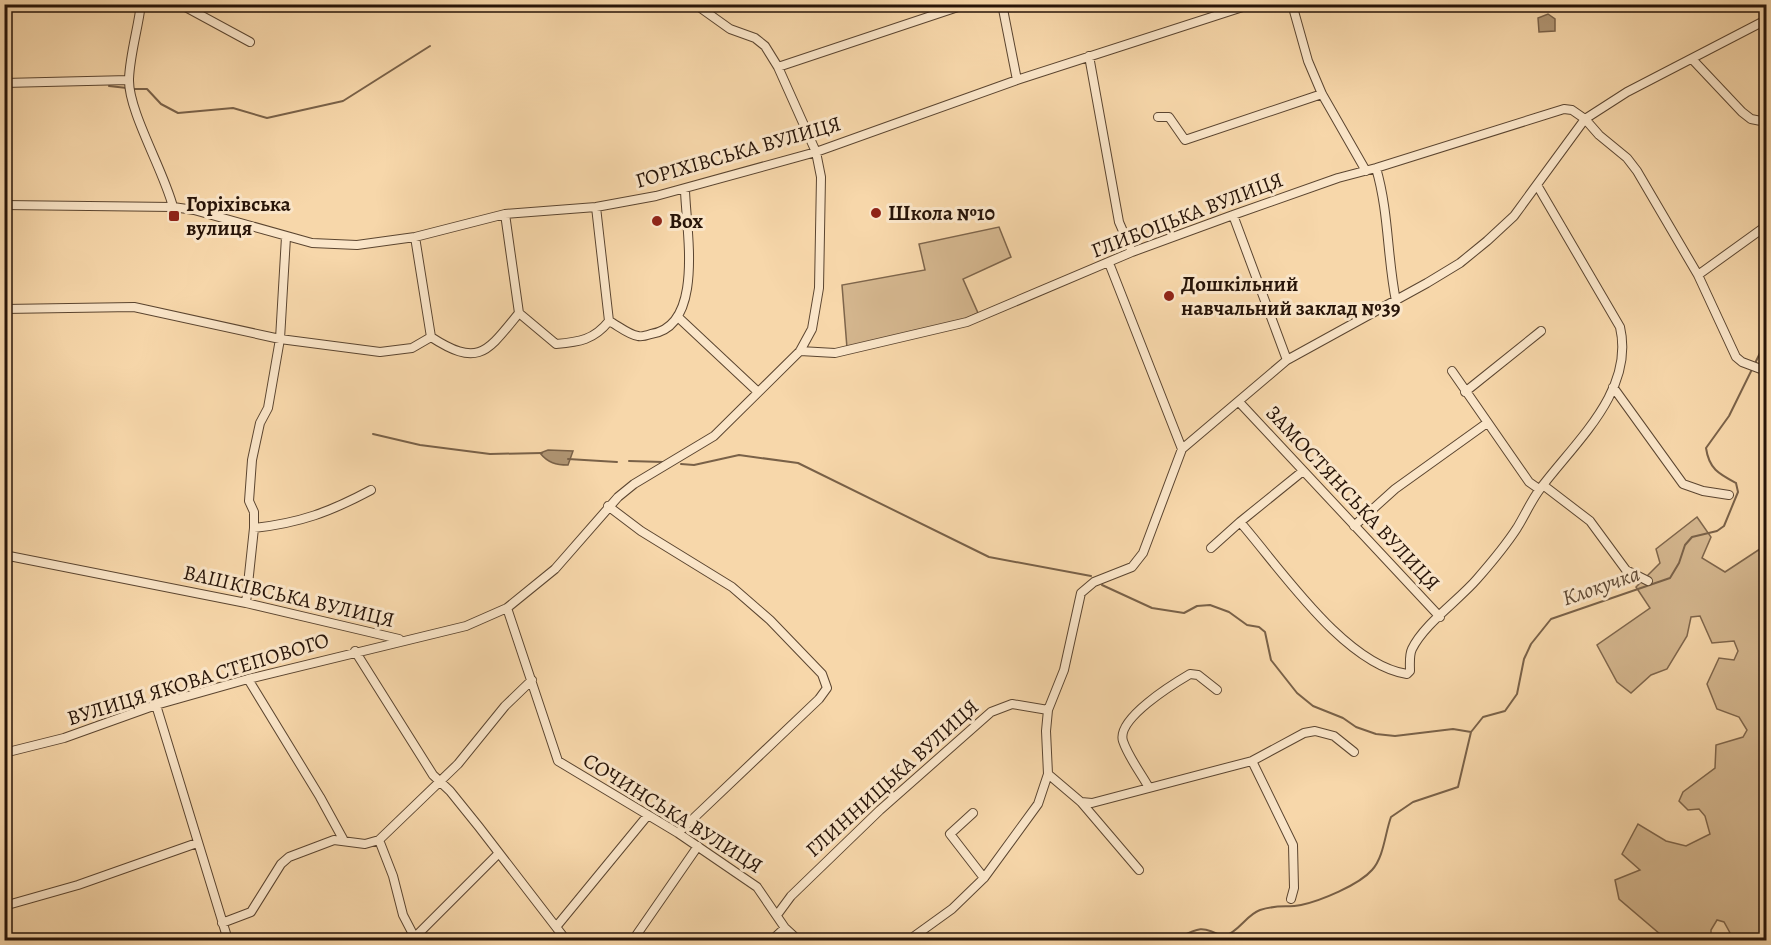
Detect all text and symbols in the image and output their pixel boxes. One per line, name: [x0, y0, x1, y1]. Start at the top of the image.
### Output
street label: ГОРІХІВСЬКА ВУЛИЦЯ: [632, 109, 844, 195]
street label: ГЛИБОЦЬКА ВУЛИЦЯ: [1087, 165, 1287, 265]
place label: Горіхівська вулиця: [186, 190, 291, 242]
place label: Школа №10: [888, 199, 996, 227]
marker: Школа №10: [869, 206, 883, 220]
place label: Box: [669, 207, 704, 235]
marker: Горіхівська вулиця: [167, 209, 181, 223]
marker: Box: [650, 214, 664, 228]
place label: Дошкільний навчальний заклад №39: [1181, 270, 1401, 322]
marker: Дошкільний навчальний заклад №39: [1162, 289, 1176, 303]
street label: ЗАМОСТЯНСЬКА ВУЛИЦЯ: [1260, 399, 1446, 597]
street label: ВАШКІВСЬКА ВУЛИЦЯ: [181, 558, 397, 634]
water label: Клокучка: [1558, 559, 1644, 613]
street label: ВУЛИЦЯ ЯКОВА СТЕПОВОГО: [64, 626, 332, 732]
street label: ГЛИННИЦЬКА ВУЛИЦЯ: [799, 693, 985, 863]
street label: СОЧИНСЬКА ВУЛИЦЯ: [578, 746, 768, 880]

